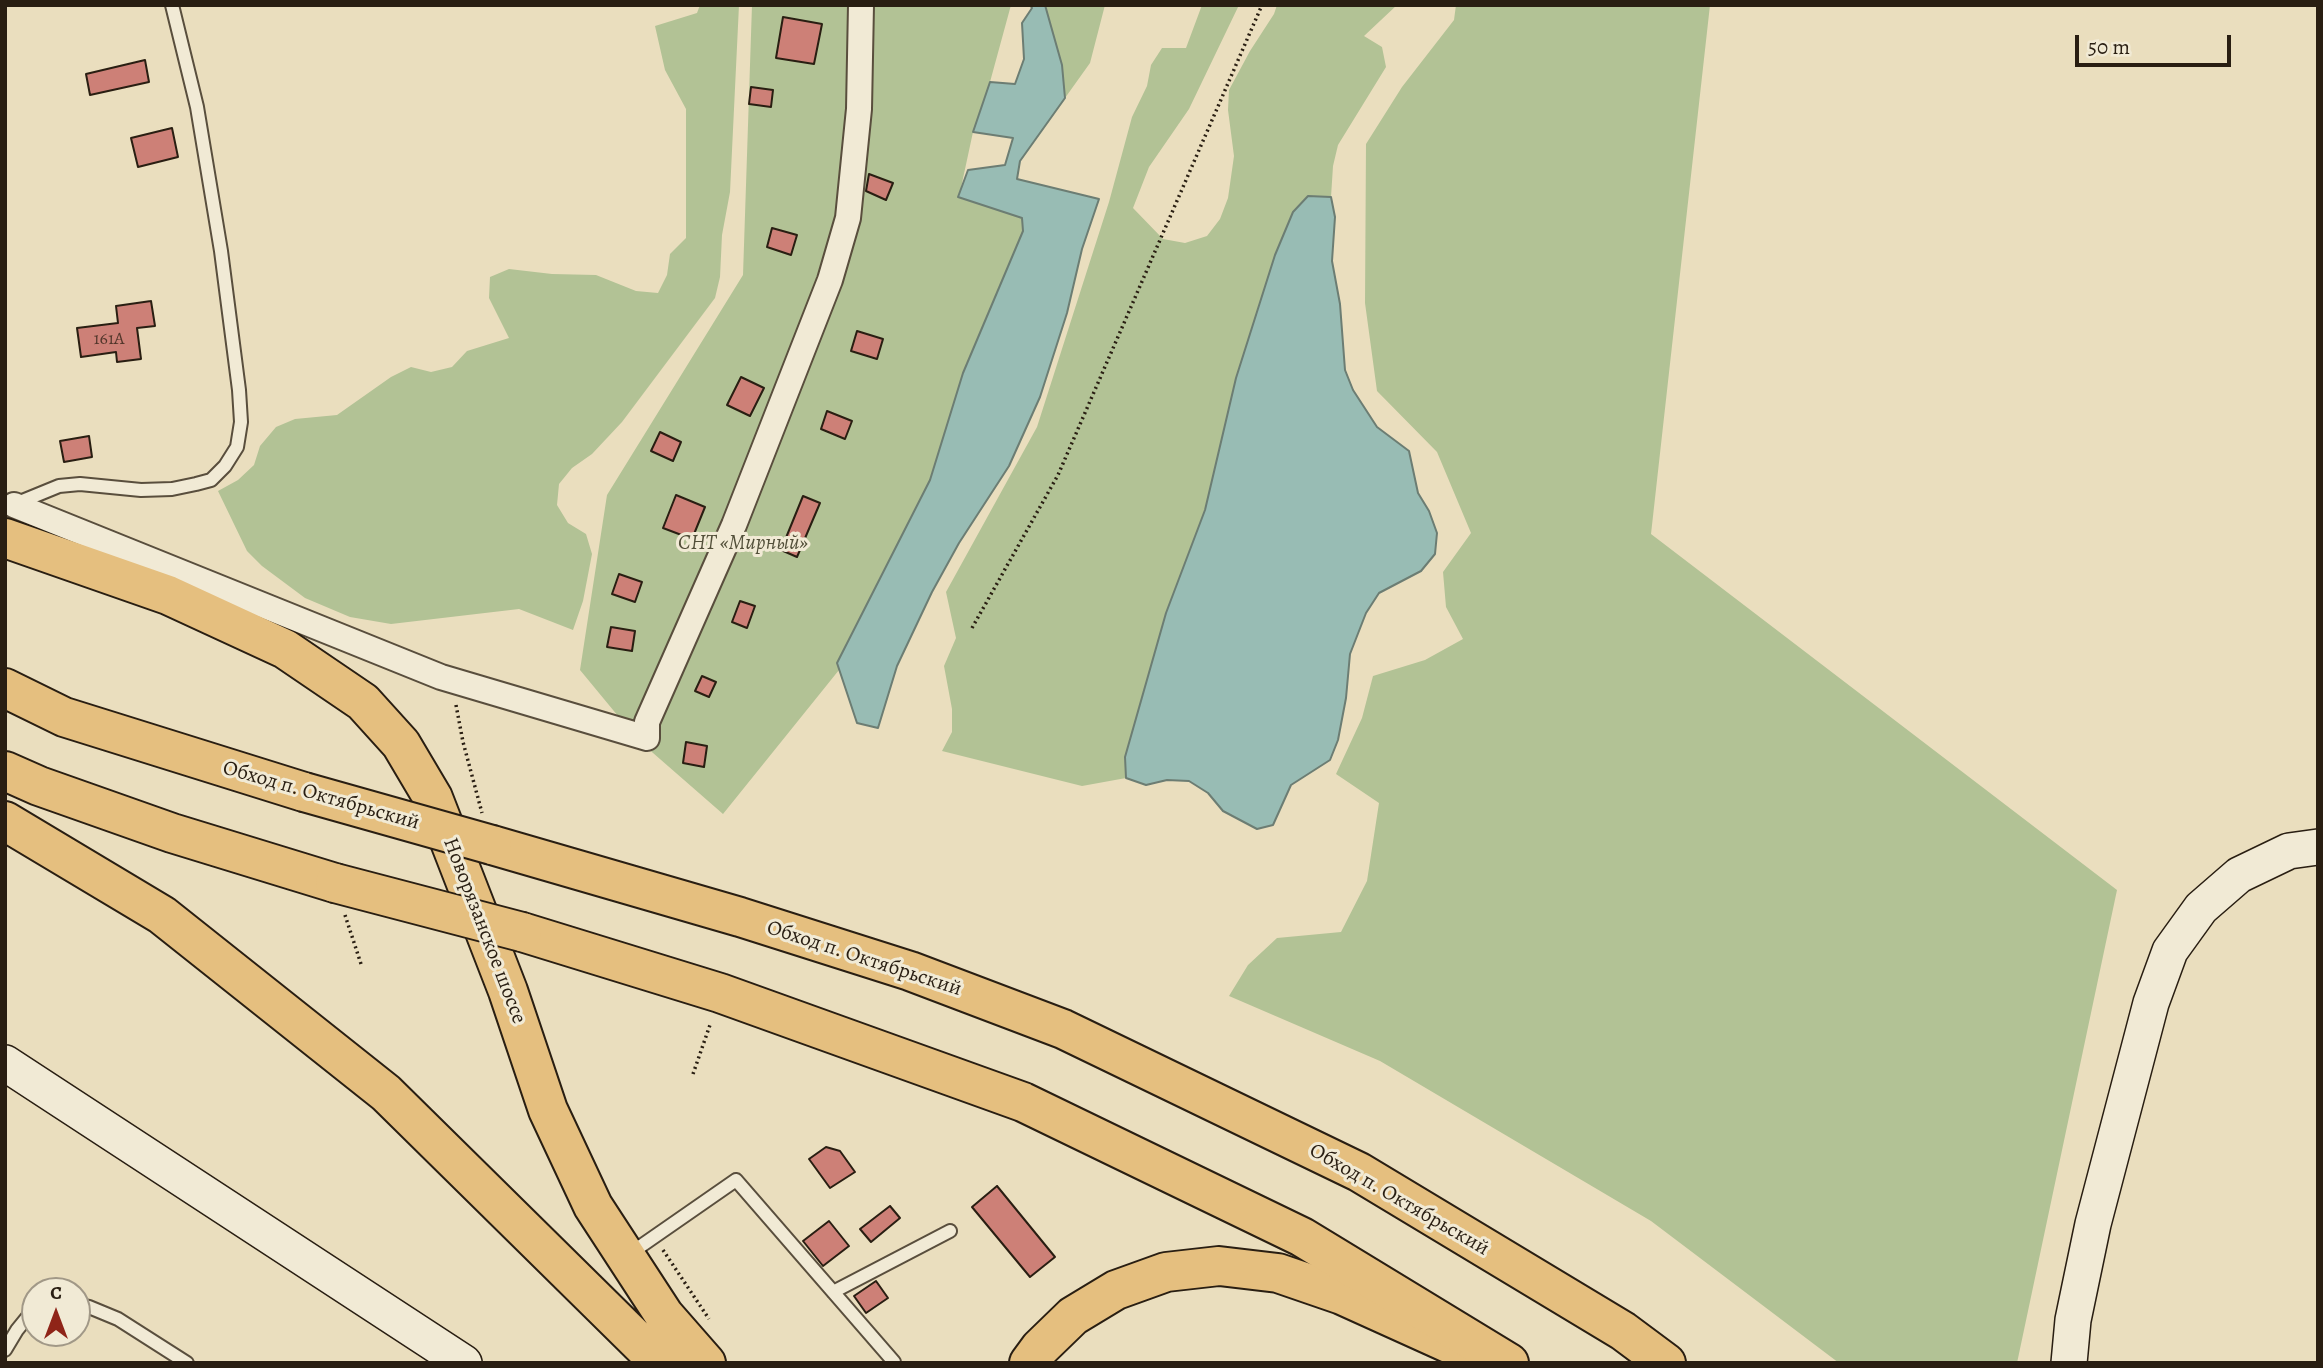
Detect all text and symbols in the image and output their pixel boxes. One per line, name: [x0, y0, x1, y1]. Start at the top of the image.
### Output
scale bar: [2078, 21, 2234, 65]
text: 50 m: [2088, 33, 2130, 61]
house number: 161А: [93, 329, 125, 351]
park label: СНТ «Мирный»: [678, 531, 808, 557]
street label: Обход п. Октябрьский: [220, 756, 422, 836]
street label: Новорязанское шоссе: [437, 834, 531, 1028]
street label: Обход п. Октябрьский: [763, 916, 965, 1002]
street label: Обход п. Октябрьский: [1305, 1138, 1493, 1262]
north arrow: [21, 1277, 91, 1347]
text: С: [50, 1280, 62, 1306]

